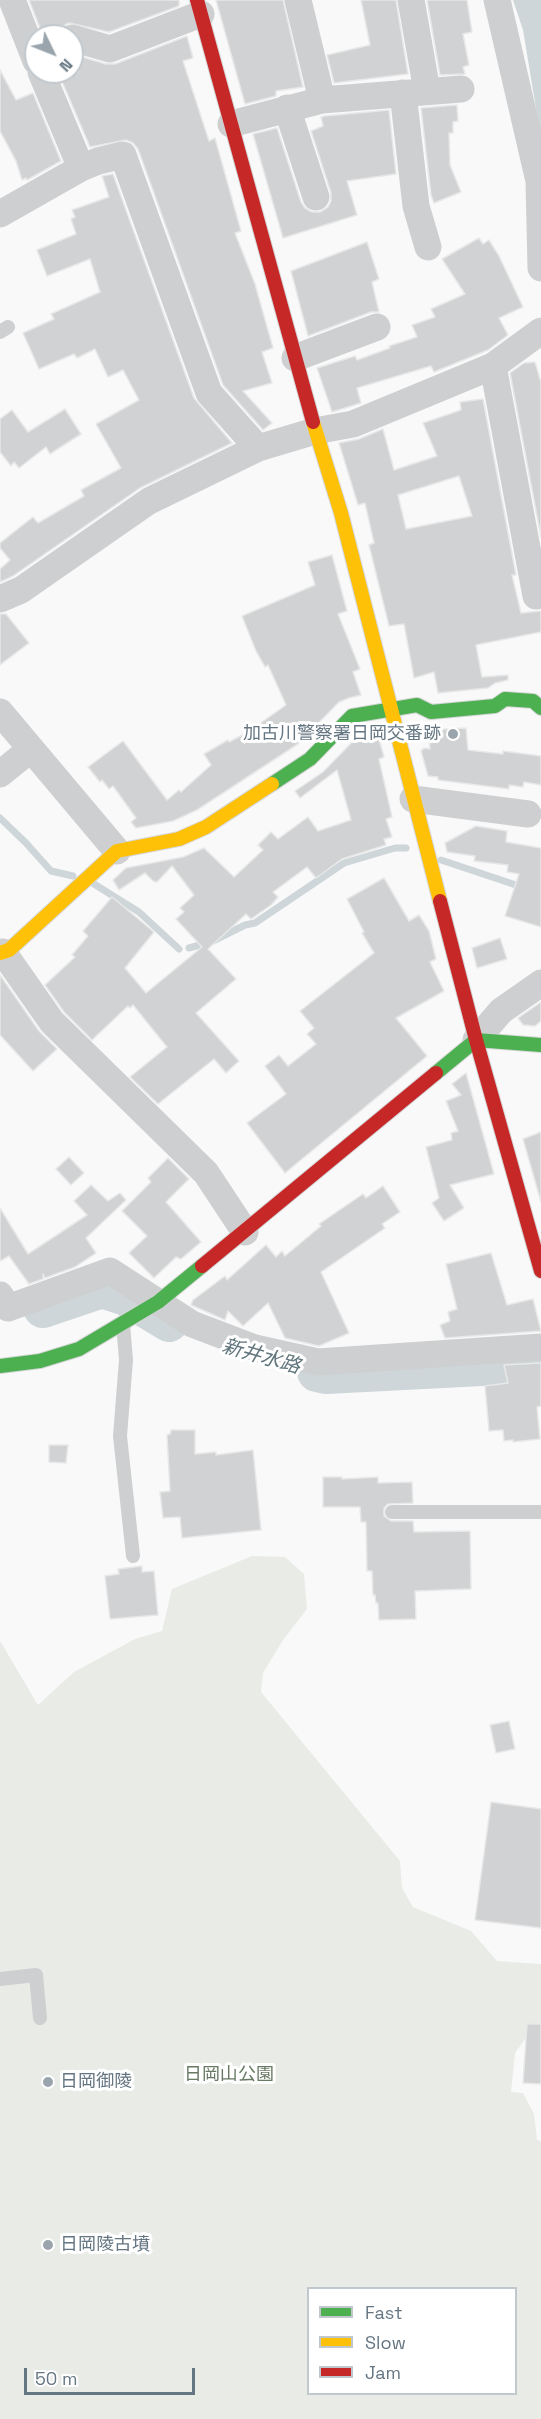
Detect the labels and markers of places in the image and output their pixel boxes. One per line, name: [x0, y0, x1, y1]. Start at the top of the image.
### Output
place label: 加古川警察署日岡交番跡: [243, 723, 441, 745]
marker: 加古川警察署日岡交番跡: [446, 727, 460, 741]
place label: 日岡御陵: [60, 2071, 132, 2093]
marker: 日岡御陵: [41, 2075, 55, 2089]
place label: 日岡陵古墳: [60, 2234, 150, 2256]
marker: 日岡陵古墳: [41, 2238, 55, 2252]

